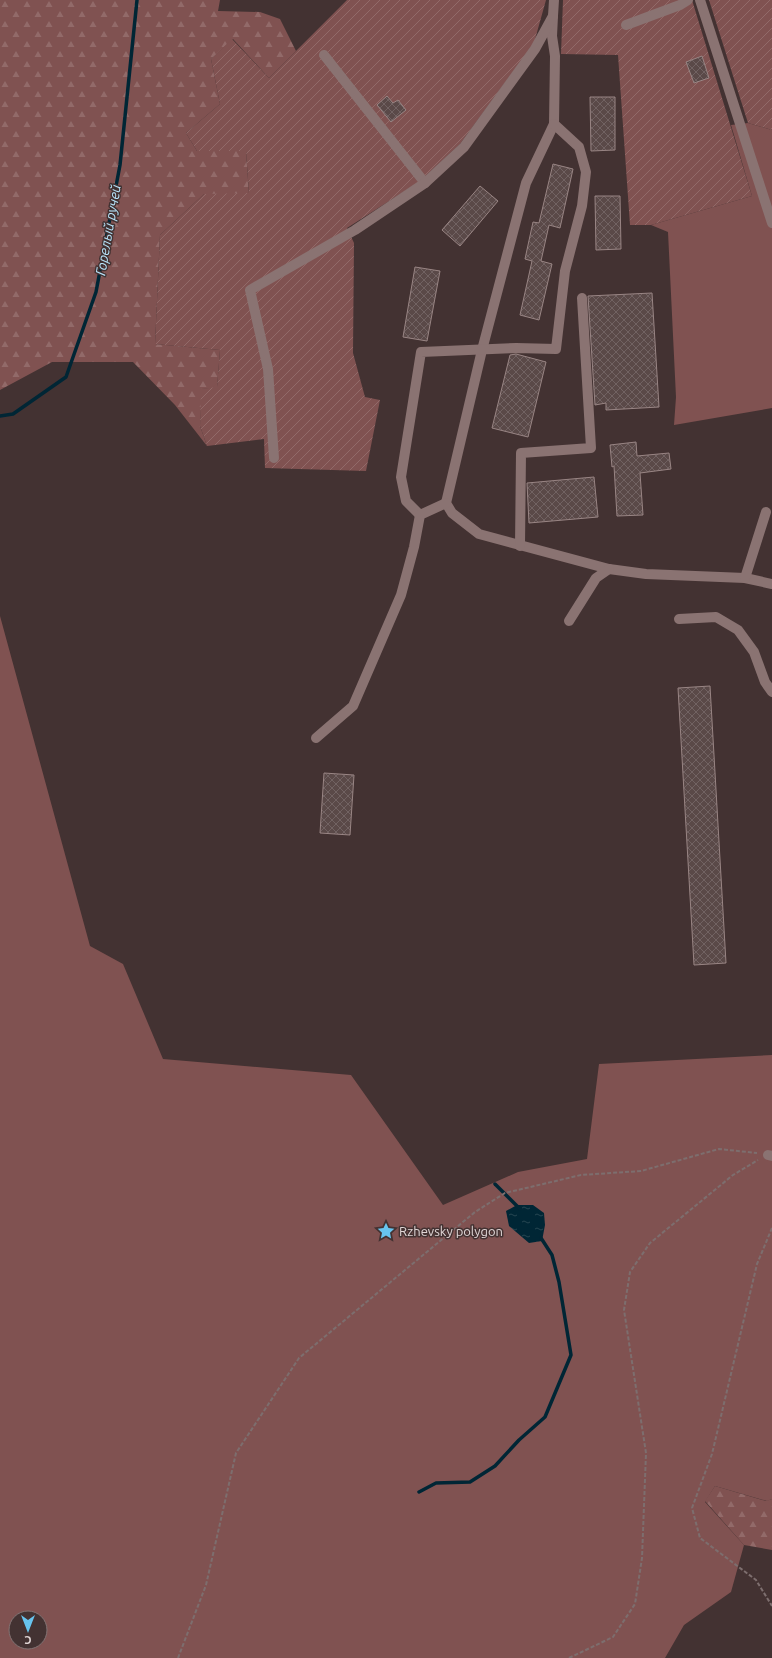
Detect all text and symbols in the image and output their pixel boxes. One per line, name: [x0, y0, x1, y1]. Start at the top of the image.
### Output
water label: Горелый ручей: [92, 183, 124, 277]
place icon: Rzhevsky polygon: [376, 1221, 396, 1241]
place label: Rzhevsky polygon: [399, 1224, 503, 1238]
north arrow: [8, 1610, 48, 1650]
text: С: [24, 1634, 32, 1646]

